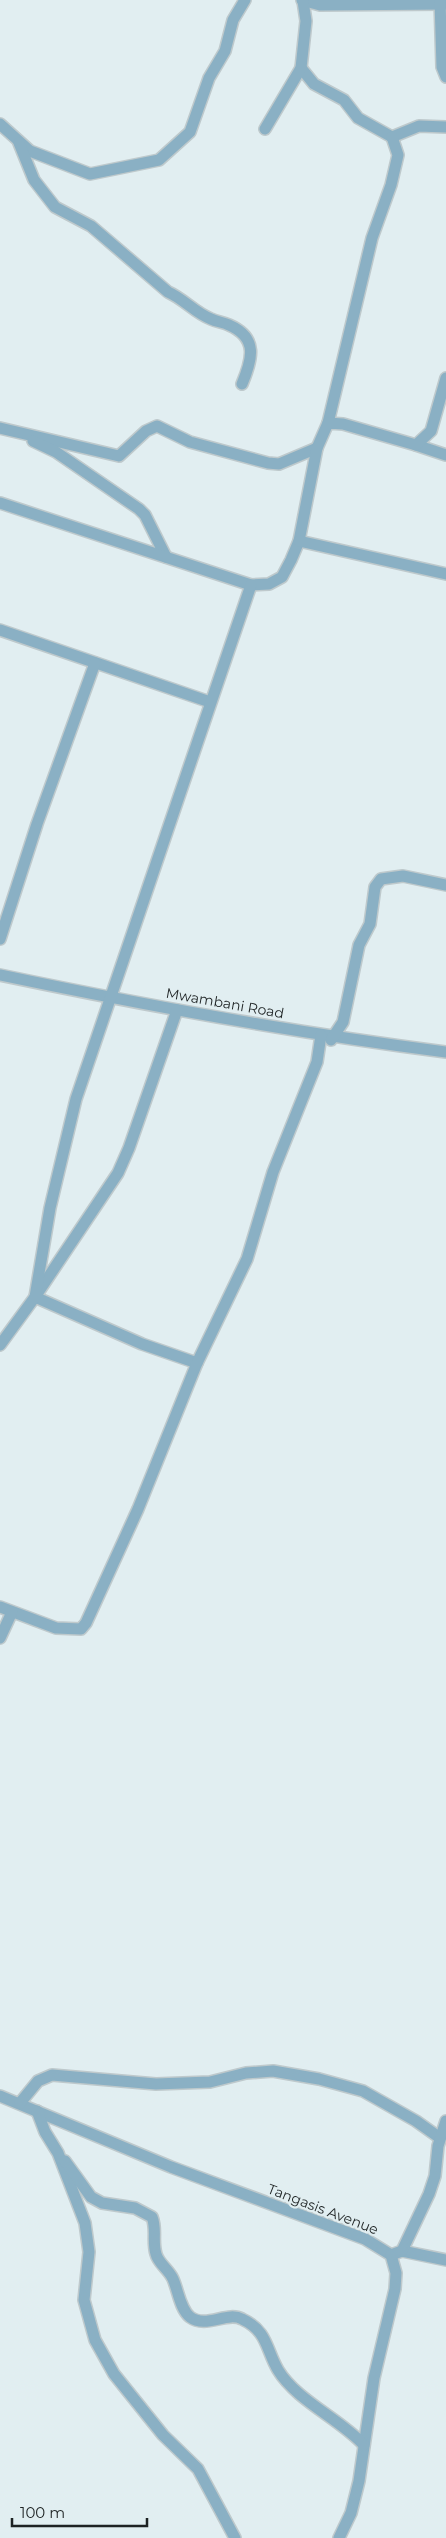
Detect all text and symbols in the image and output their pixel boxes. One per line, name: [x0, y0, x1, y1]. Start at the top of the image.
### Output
street label: Mwambani Road: [164, 984, 286, 1022]
street label: Tangasis Avenue: [265, 2180, 381, 2238]
scale bar: [12, 2496, 148, 2528]
text: 100 m: [20, 2503, 65, 2522]

